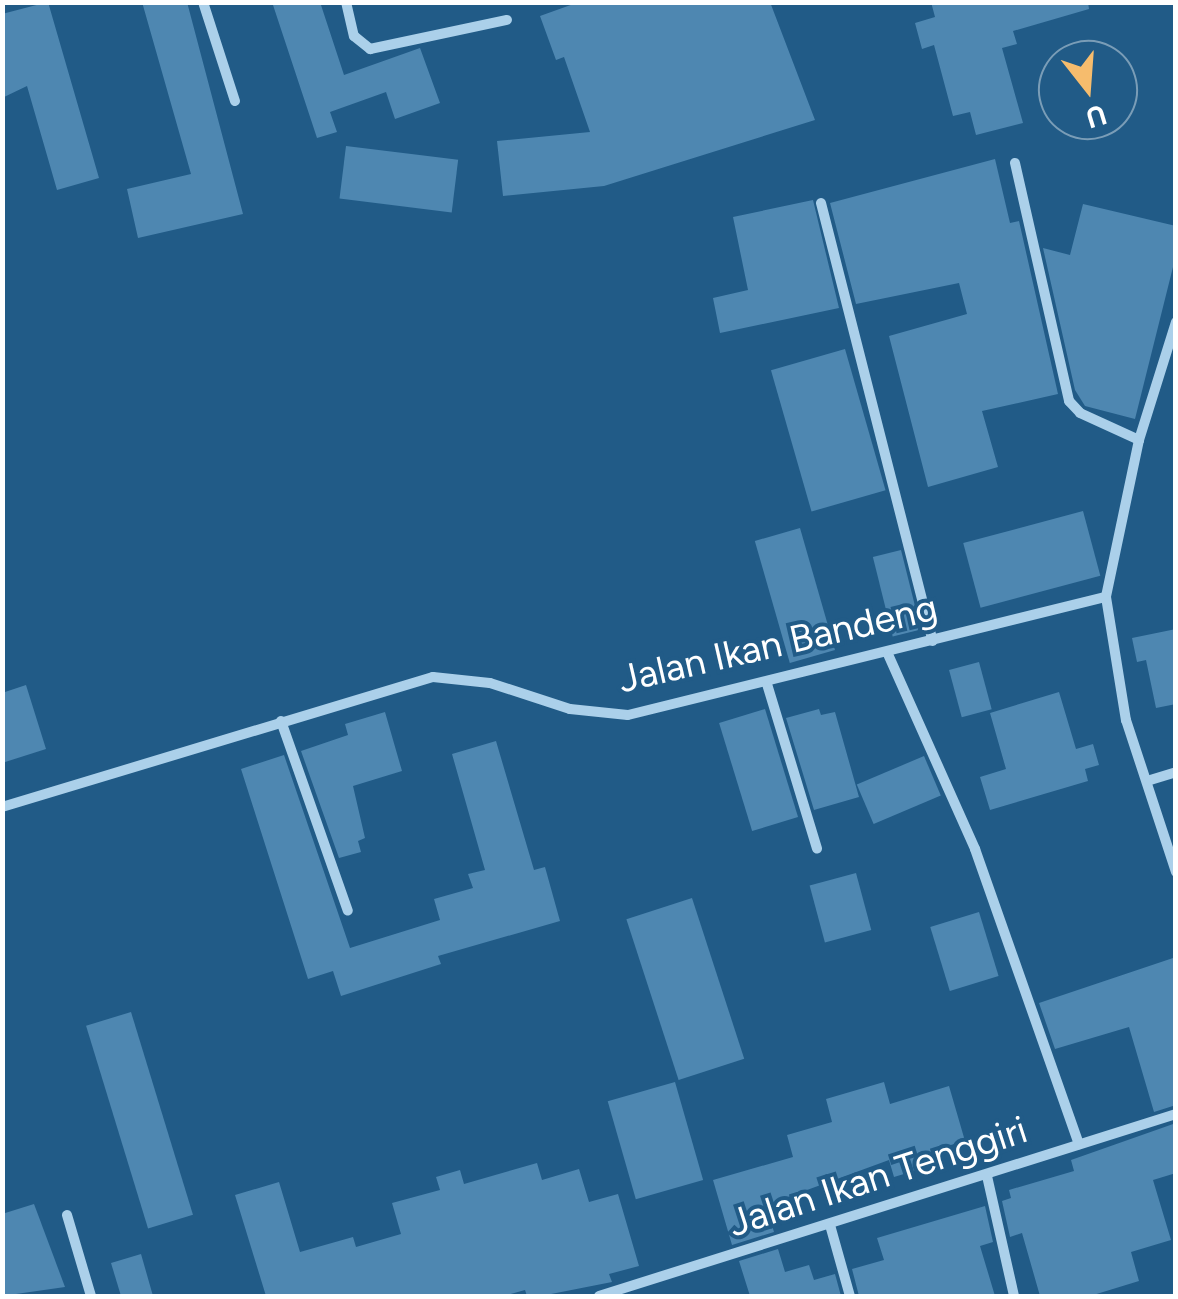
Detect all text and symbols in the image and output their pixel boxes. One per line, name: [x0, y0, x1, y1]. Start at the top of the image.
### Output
north arrow: [1038, 40, 1138, 140]
text: U: [1082, 98, 1111, 136]
street label: Jalan Ikan Bandeng: [614, 585, 942, 703]
street label: Jalan Ikan Tenggiri: [723, 1107, 1033, 1247]

